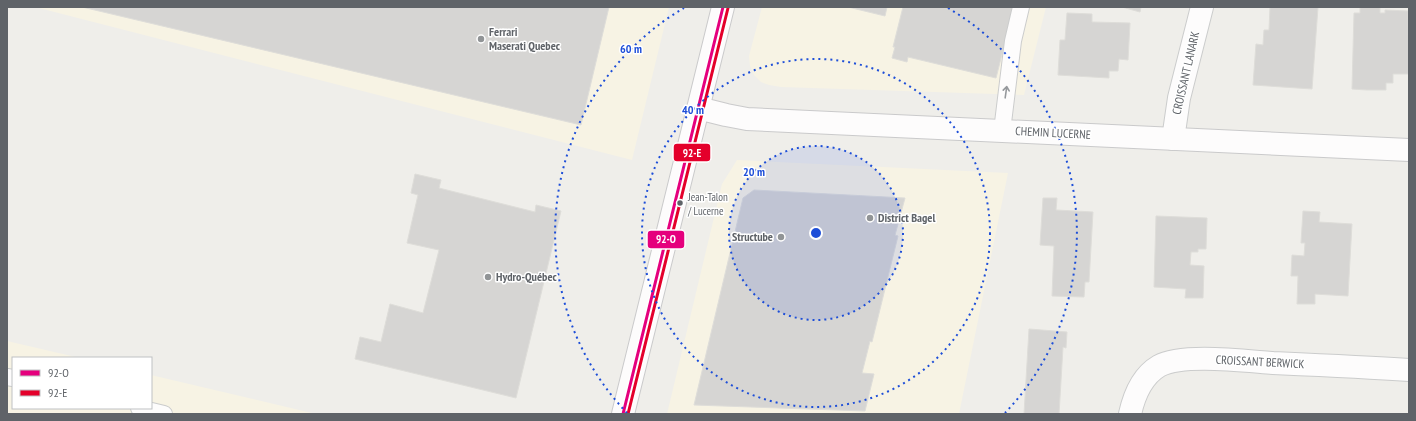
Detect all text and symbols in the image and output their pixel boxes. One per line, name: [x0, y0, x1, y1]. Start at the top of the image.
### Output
place label: Ferrari Maserati Quebec: [489, 24, 561, 53]
street label: CROISSANT LANARK: [1169, 30, 1202, 116]
marker: Ferrari Maserati Quebec: [476, 34, 486, 44]
text: 60 m: [620, 41, 642, 56]
one-way arrow: [1002, 86, 1010, 99]
text: 40 m: [682, 102, 704, 117]
street label: CHEMIN LUCERNE: [1015, 123, 1091, 142]
line badge: 92-E: [673, 143, 711, 162]
text: 92-E: [683, 146, 702, 160]
text: 20 m: [743, 164, 765, 179]
place label: Jean-Talon / Lucerne: [687, 190, 728, 218]
marker: Jean-Talon / Lucerne: [675, 198, 685, 208]
place label: District Bagel: [878, 210, 935, 225]
marker: District Bagel: [865, 213, 875, 223]
centre of rings: [809, 226, 823, 240]
place label: Structube: [732, 229, 773, 244]
line badge: 92-O: [647, 230, 685, 249]
text: 92-O: [656, 232, 676, 246]
marker: Structube: [776, 232, 786, 242]
place label: Hydro-Québec: [496, 269, 558, 284]
marker: Hydro-Québec: [483, 272, 493, 282]
street label: CROISSANT BERWICK: [1215, 352, 1305, 371]
legend: [12, 357, 152, 409]
text: 92-O: [48, 365, 69, 380]
text: 92-E: [48, 385, 67, 400]

